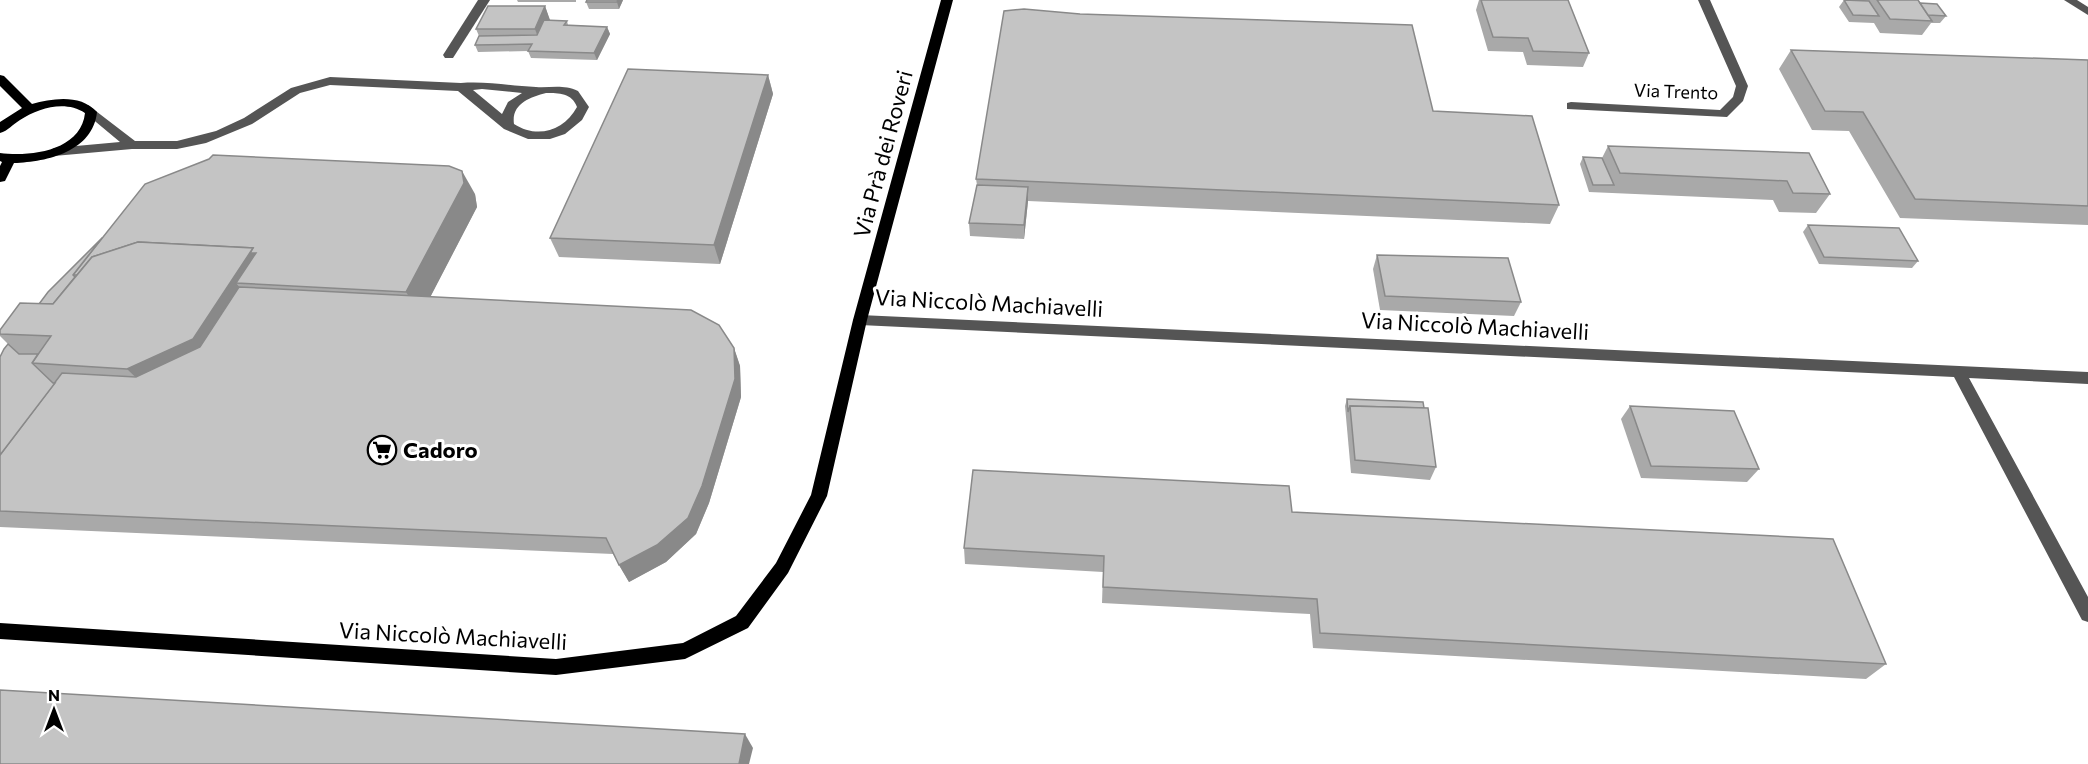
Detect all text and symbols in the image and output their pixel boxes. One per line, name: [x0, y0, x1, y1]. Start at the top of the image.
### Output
street label: Via Prà dei Roveri: [847, 67, 918, 241]
street label: Via Trento: [1633, 79, 1719, 103]
street label: Via Niccolò Machiavelli: [874, 283, 1104, 322]
street label: Via Niccolò Machiavelli: [1360, 306, 1590, 345]
supermarket icon: Cadoro: [366, 434, 398, 466]
place label: Cadoro: [403, 436, 478, 463]
street label: Via Niccolò Machiavelli: [338, 616, 568, 655]
north arrow: [24, 680, 84, 740]
text: N: [48, 685, 60, 704]

